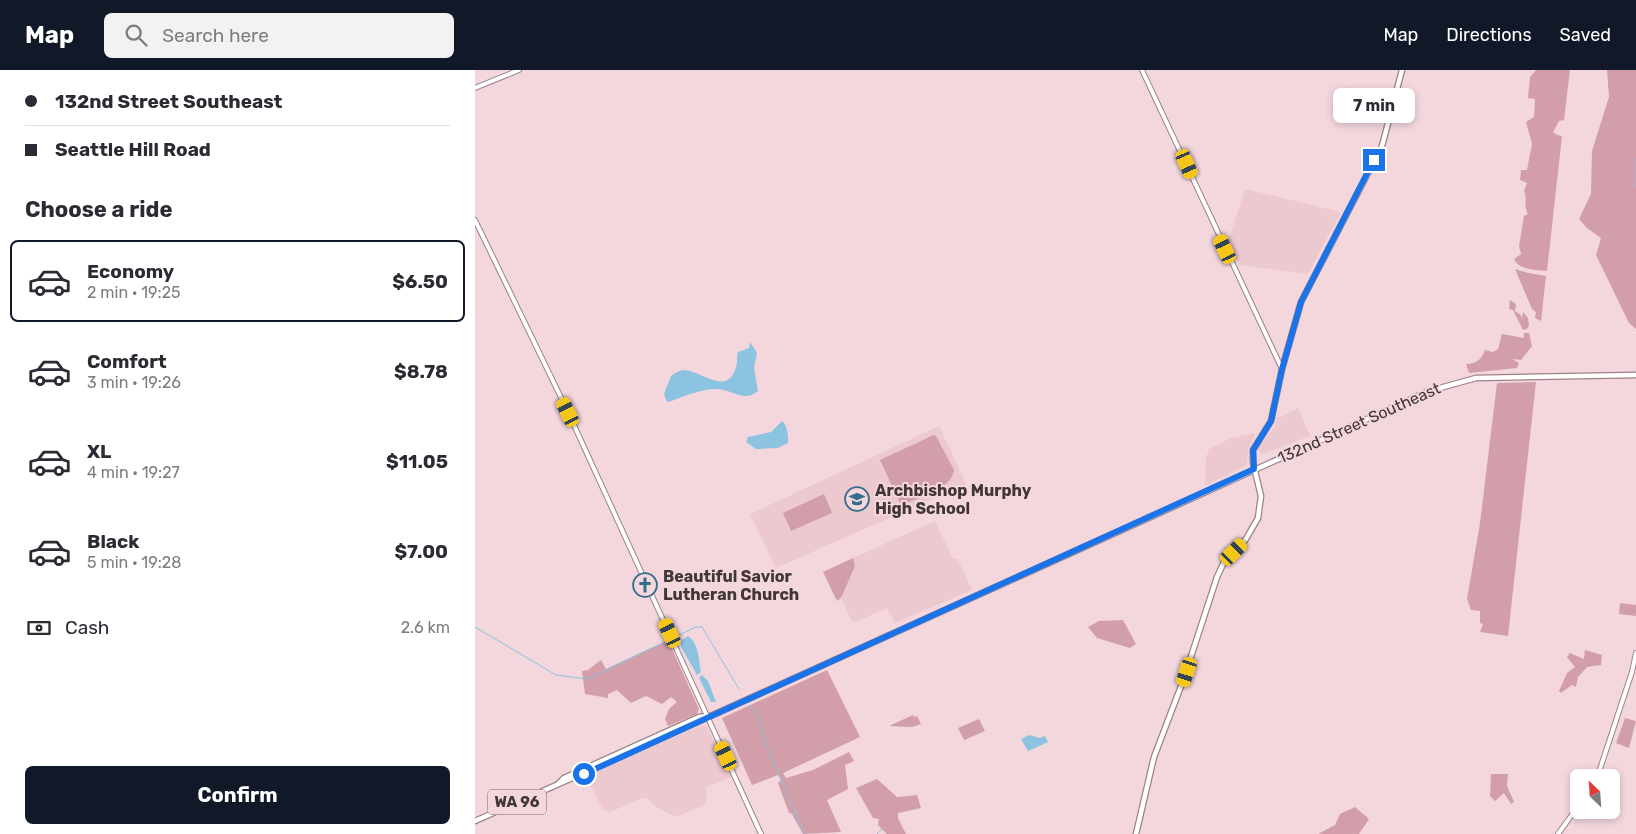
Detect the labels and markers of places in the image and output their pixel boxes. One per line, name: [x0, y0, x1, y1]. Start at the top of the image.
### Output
place label: Archbishop Murphy High School: [875, 481, 1032, 518]
school or university icon: Archbishop Murphy High School: [844, 486, 870, 512]
place label: Beautiful Savior Lutheran Church: [663, 567, 799, 604]
church icon: Beautiful Savior Lutheran Church: [632, 572, 658, 598]

